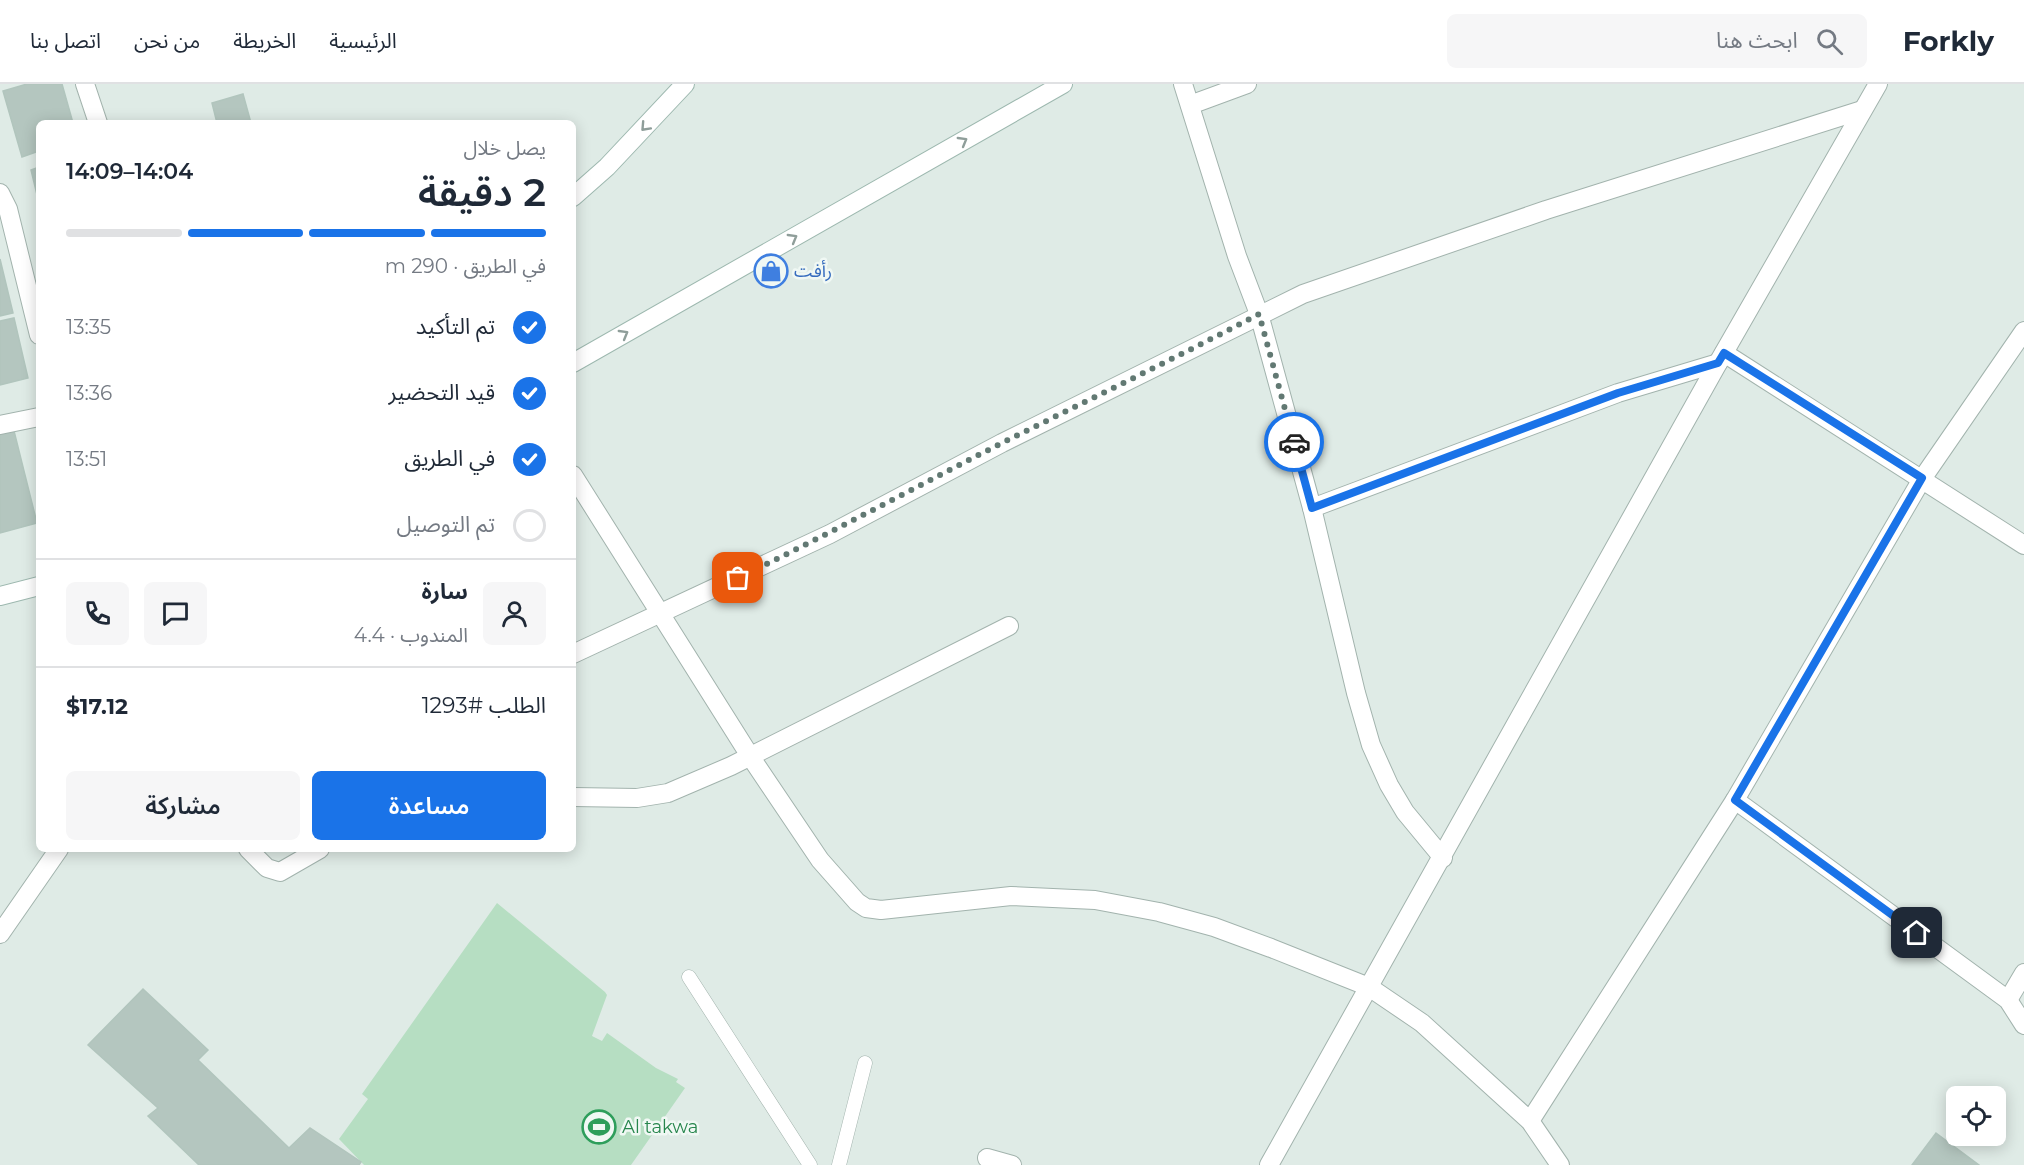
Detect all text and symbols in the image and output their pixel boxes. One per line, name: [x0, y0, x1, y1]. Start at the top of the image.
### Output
search box: [1447, 14, 1867, 68]
text: Forkly: [1903, 24, 1994, 58]
icon: search: [1813, 25, 1846, 58]
text: ابحث هنا: [1716, 27, 1798, 54]
text: اتصل بنا: [30, 28, 101, 53]
text: من نحن: [134, 28, 200, 53]
text: الخريطة: [233, 28, 296, 53]
text: الرئيسية: [329, 28, 397, 53]
one-way arrow: [641, 120, 652, 130]
text: يصل خلال: [464, 136, 546, 160]
one-way arrow: [957, 137, 967, 148]
text: 14:04–14:09: [66, 158, 193, 185]
text: 2 دقيقة: [418, 168, 546, 216]
one-way arrow: [787, 233, 797, 245]
shop icon: رأفت: [753, 253, 789, 289]
text: في الطريق · 290 m: [385, 254, 546, 278]
place label: رأفت: [794, 260, 832, 282]
icon: check: [513, 311, 546, 344]
text: تم التأكيد: [416, 313, 495, 340]
text: 13:35: [66, 315, 111, 339]
one-way arrow: [618, 330, 628, 341]
icon: check: [513, 377, 546, 410]
text: قيد التحضير: [389, 379, 495, 406]
text: 13:36: [66, 381, 112, 405]
courier: [1264, 412, 1324, 472]
icon: car: [1278, 426, 1311, 459]
icon: check: [513, 443, 546, 476]
text: في الطريق: [404, 445, 495, 472]
text: 13:51: [66, 447, 107, 471]
text: تم التوصيل: [397, 511, 495, 538]
pin: [712, 552, 763, 603]
icon: bag: [721, 561, 754, 594]
text: سارة: [422, 578, 468, 605]
button: phone: [66, 582, 129, 645]
button: chat: [144, 582, 207, 645]
button: person: [483, 582, 546, 645]
text: المندوب · 4.4: [354, 623, 468, 647]
text: الطلب #1293: [422, 692, 546, 719]
text: $17.12: [66, 693, 128, 720]
button: مشاركة: [66, 771, 300, 840]
button: مساعدة: [312, 771, 546, 840]
pin: [1891, 907, 1942, 958]
icon: home: [1900, 916, 1933, 949]
map controls: [1946, 1086, 2006, 1146]
button: locate: [1946, 1086, 2006, 1146]
sports icon: Al takwa: [581, 1109, 617, 1145]
place label: Al takwa: [622, 1116, 698, 1138]

